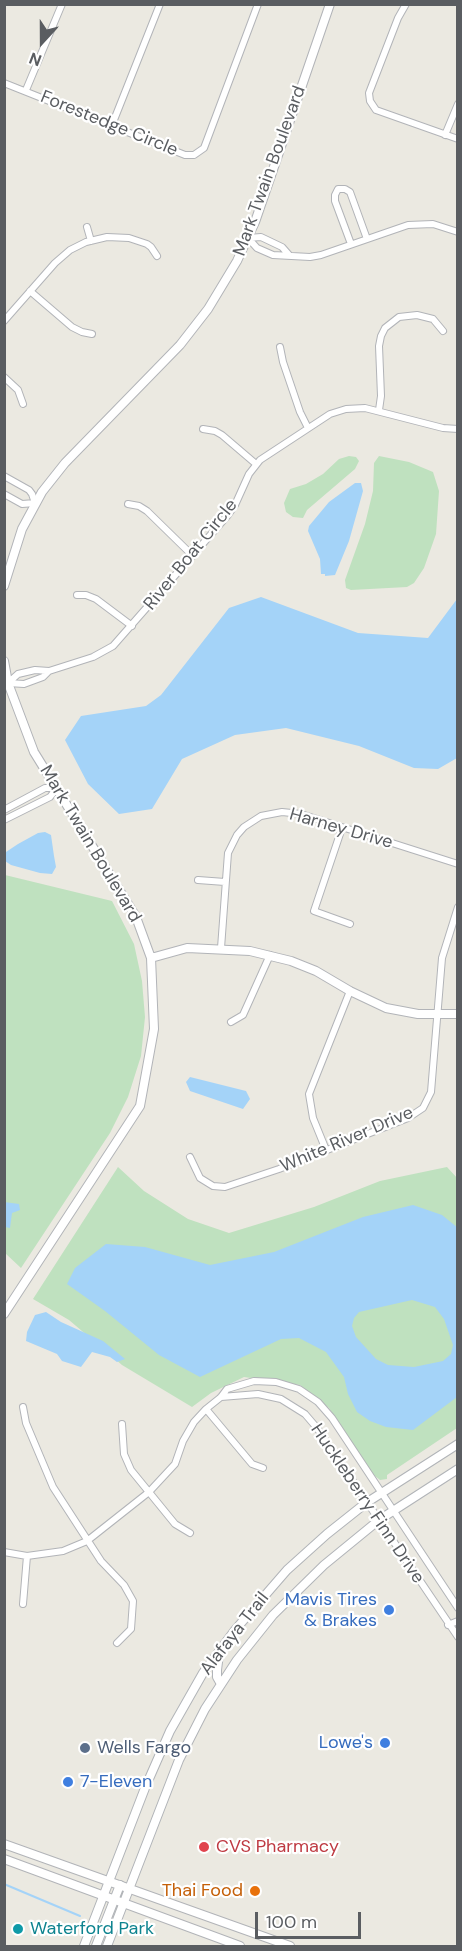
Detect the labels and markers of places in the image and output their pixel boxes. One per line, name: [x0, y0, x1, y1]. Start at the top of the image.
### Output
place label: Mavis Tires & Brakes: [285, 1589, 377, 1632]
marker: Mavis Tires & Brakes: [382, 1603, 396, 1617]
place label: Lowe's: [319, 1732, 373, 1754]
marker: Lowe's: [378, 1736, 392, 1750]
place label: Wells Fargo: [97, 1737, 191, 1759]
marker: Wells Fargo: [78, 1741, 92, 1755]
place label: 7-Eleven: [80, 1771, 152, 1793]
marker: 7-Eleven: [61, 1775, 75, 1789]
place label: CVS Pharmacy: [216, 1836, 339, 1858]
marker: CVS Pharmacy: [197, 1840, 211, 1854]
place label: Thai Food: [162, 1880, 243, 1902]
marker: Thai Food: [248, 1884, 262, 1898]
place label: Waterford Park: [30, 1918, 154, 1940]
marker: Waterford Park: [11, 1922, 25, 1936]

